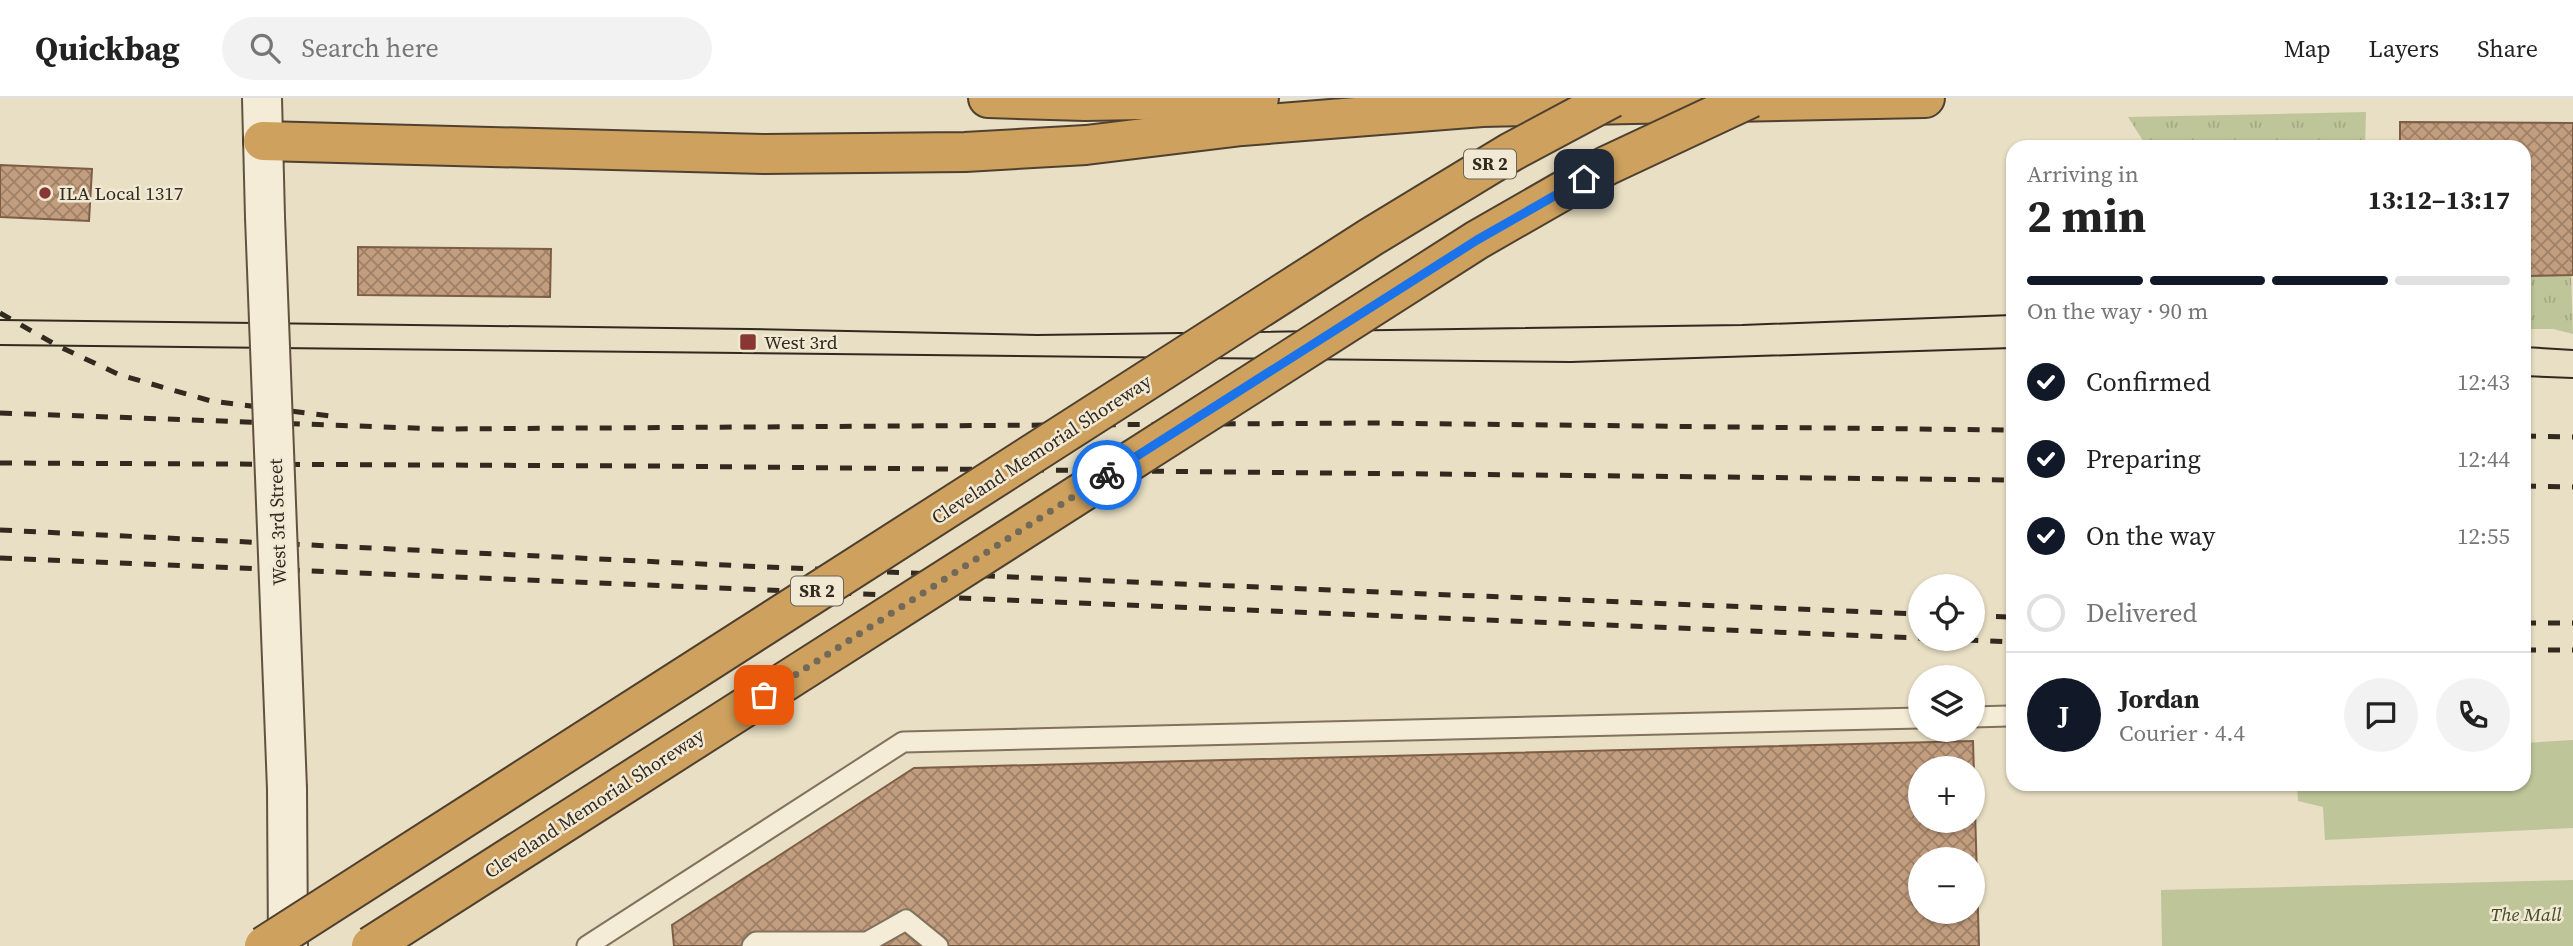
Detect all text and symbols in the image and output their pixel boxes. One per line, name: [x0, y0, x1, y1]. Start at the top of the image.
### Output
search box: [222, 17, 712, 80]
text: Quickbag: [35, 26, 180, 71]
icon: search: [246, 29, 284, 67]
text: Search here: [302, 30, 439, 66]
text: Map: [2284, 32, 2331, 65]
text: Layers: [2369, 32, 2439, 65]
text: Share: [2477, 32, 2538, 65]
pin: [1554, 149, 1614, 209]
road number: SR 2: [1464, 150, 1516, 178]
text: Arriving in: [2027, 158, 2139, 190]
icon: home: [1565, 160, 1603, 198]
place label: ILA Local 1317: [59, 180, 183, 206]
text: 13:12–13:17: [2368, 182, 2510, 218]
text: 2 min: [2027, 184, 2146, 247]
marker: ILA Local 1317: [37, 185, 53, 201]
text: On the way · 90 m: [2027, 295, 2208, 327]
place label: West 3rd: [764, 329, 838, 355]
marker: West 3rd: [738, 332, 758, 352]
icon: check: [2027, 363, 2065, 401]
text: Confirmed: [2086, 364, 2211, 400]
text: 12:43: [2457, 366, 2510, 398]
street label: Cleveland Memorial Shoreway: [926, 368, 1156, 530]
courier: [1072, 440, 1142, 510]
icon: check: [2027, 440, 2065, 478]
text: Preparing: [2086, 441, 2201, 477]
text: 12:44: [2457, 443, 2510, 475]
icon: bike: [1088, 456, 1126, 494]
street label: West 3rd Street: [262, 457, 292, 586]
icon: check: [2027, 517, 2065, 555]
text: On the way: [2086, 518, 2215, 554]
text: 12:55: [2457, 520, 2510, 552]
map controls: [1908, 574, 1985, 924]
button: locate: [1908, 574, 1985, 651]
road number: SR 2: [791, 576, 843, 606]
text: Delivered: [2086, 595, 2197, 631]
pin: [734, 665, 794, 725]
button: layers: [1908, 665, 1985, 742]
icon: bag: [745, 676, 783, 714]
button: chat: [2344, 678, 2418, 752]
button: phone: [2436, 678, 2510, 752]
text: Jordan: [2119, 681, 2200, 717]
text: J: [2059, 697, 2069, 733]
text: Courier · 4.4: [2119, 717, 2245, 749]
street label: Cleveland Memorial Shoreway: [479, 722, 709, 884]
button: +: [1908, 756, 1985, 833]
button: −: [1908, 847, 1985, 924]
park label: The Mall: [2490, 901, 2562, 927]

